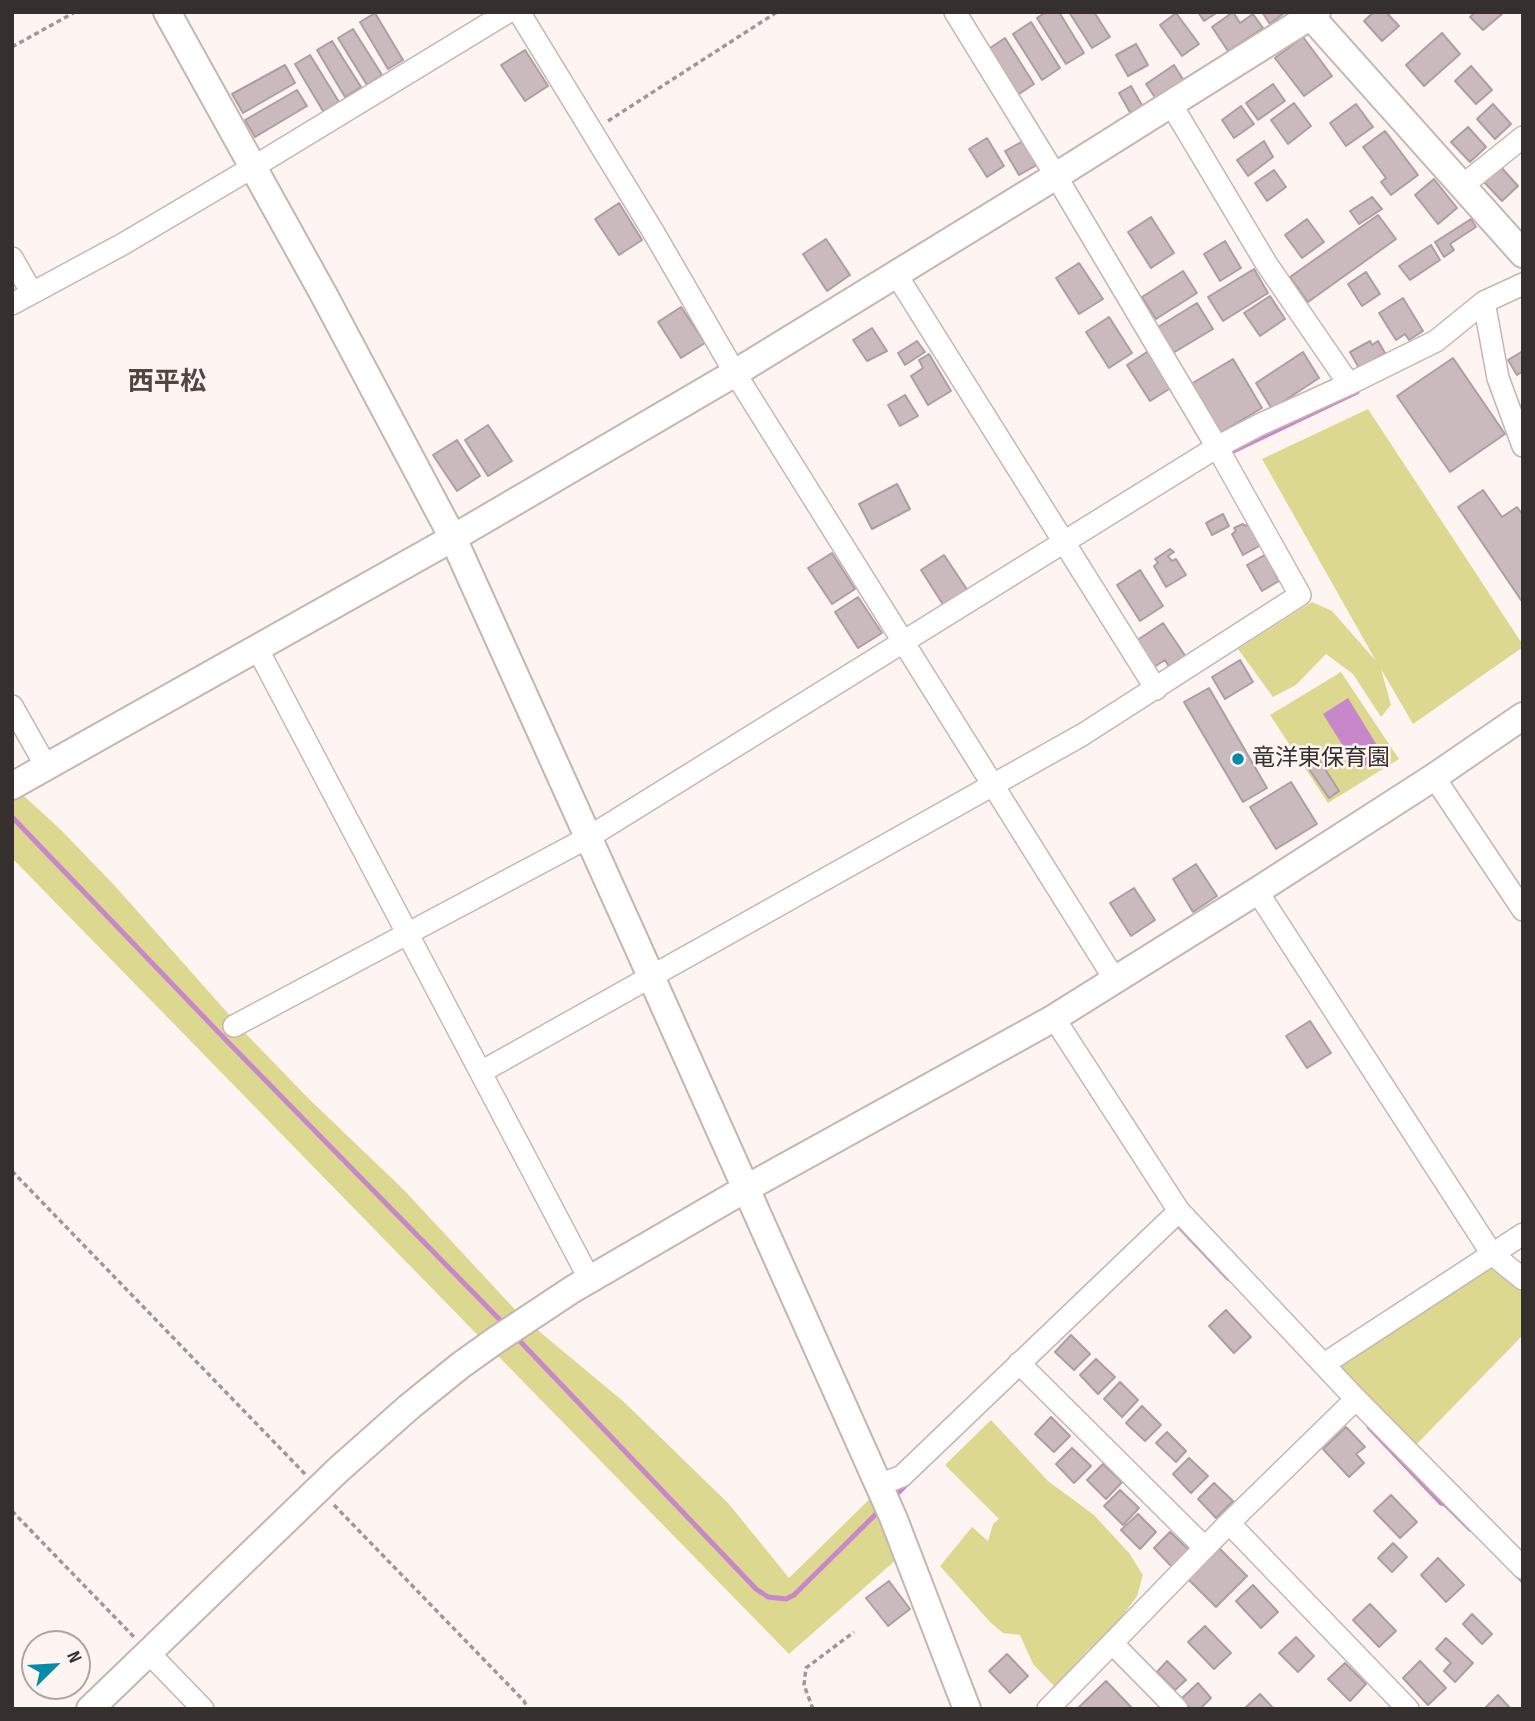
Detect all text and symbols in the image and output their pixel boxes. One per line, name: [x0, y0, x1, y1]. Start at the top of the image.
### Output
district label: 西平松: [128, 367, 206, 399]
place label: 竜洋東保育園: [1252, 745, 1390, 773]
marker: 竜洋東保育園: [1230, 751, 1246, 767]
north arrow: [21, 1630, 91, 1700]
text: N: [61, 1648, 86, 1666]

